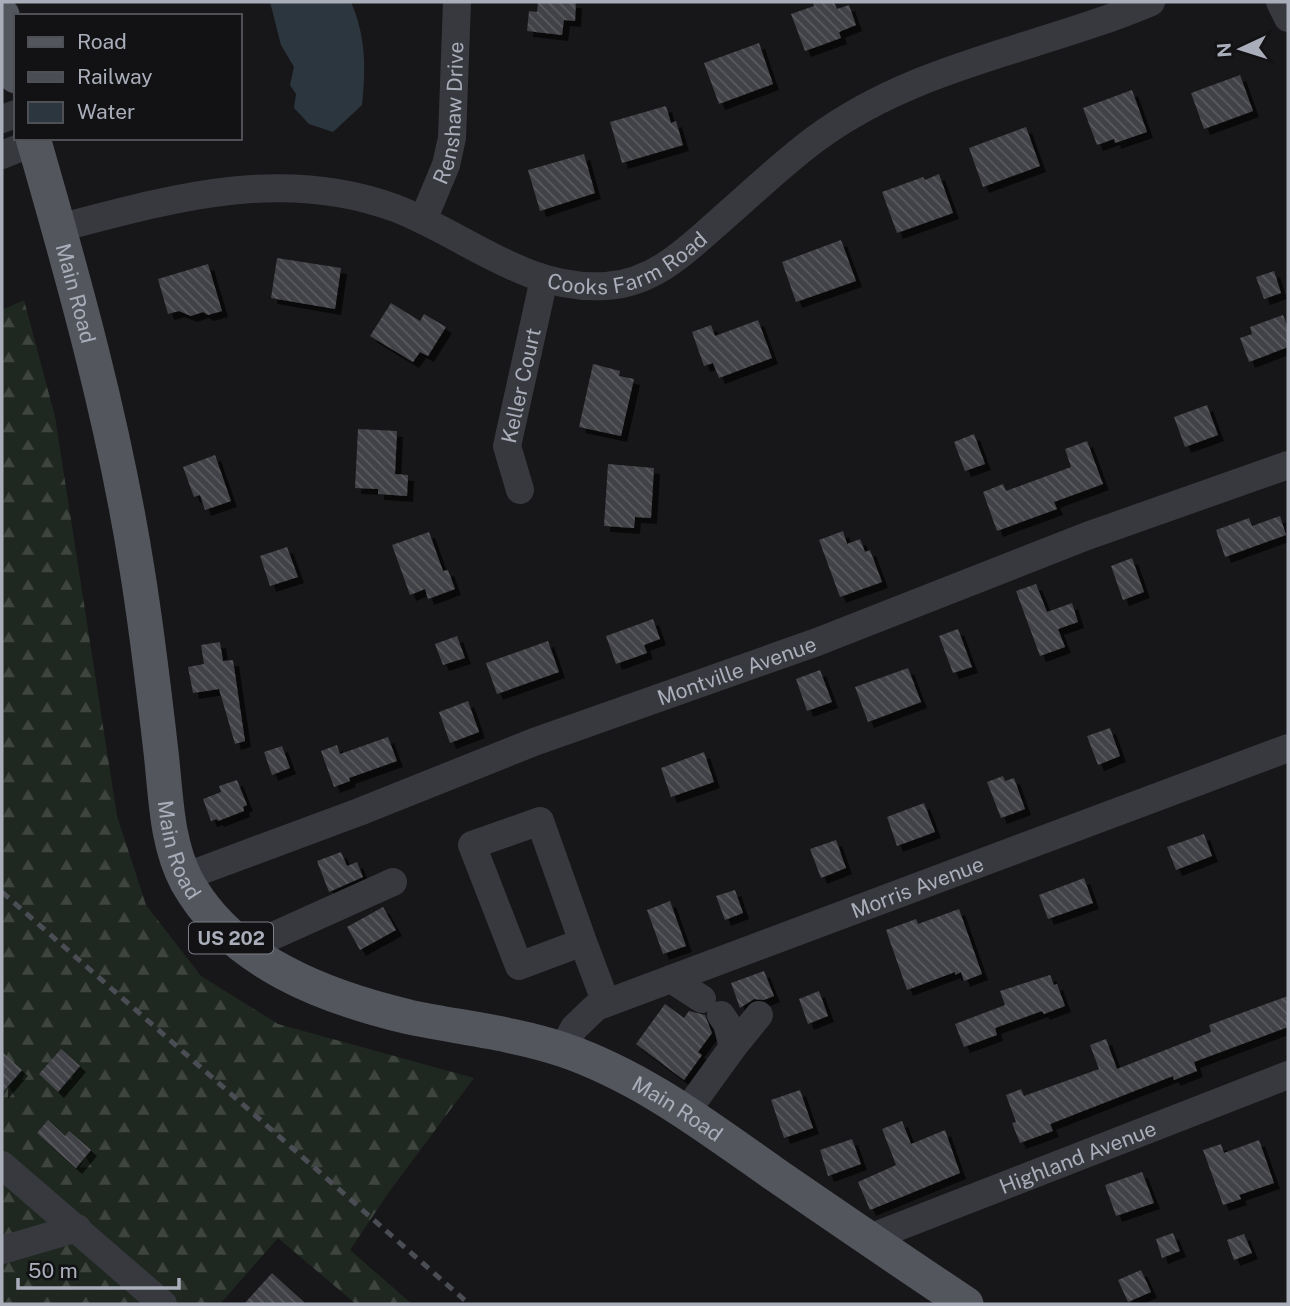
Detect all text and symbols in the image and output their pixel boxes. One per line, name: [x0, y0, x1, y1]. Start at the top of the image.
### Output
legend: [14, 14, 242, 140]
north arrow: [1206, 14, 1276, 84]
text: Road: [77, 29, 127, 54]
street label: Renshaw Drive: [427, 41, 468, 188]
text: N: [1213, 42, 1236, 58]
text: Railway: [77, 64, 153, 89]
text: Water: [77, 99, 135, 124]
street label: Cooks Farm Road: [545, 226, 712, 299]
street label: Main Road: [51, 240, 101, 346]
street label: Keller Court: [496, 325, 545, 445]
street label: Montville Avenue: [654, 631, 820, 710]
street label: Main Road: [153, 799, 207, 904]
street label: Morris Avenue: [847, 851, 987, 923]
road number: US 202: [189, 922, 273, 954]
street label: Main Road: [628, 1070, 728, 1146]
street label: Highland Avenue: [996, 1115, 1160, 1199]
scale bar: [18, 1246, 178, 1290]
text: 50 m: [28, 1258, 78, 1283]

